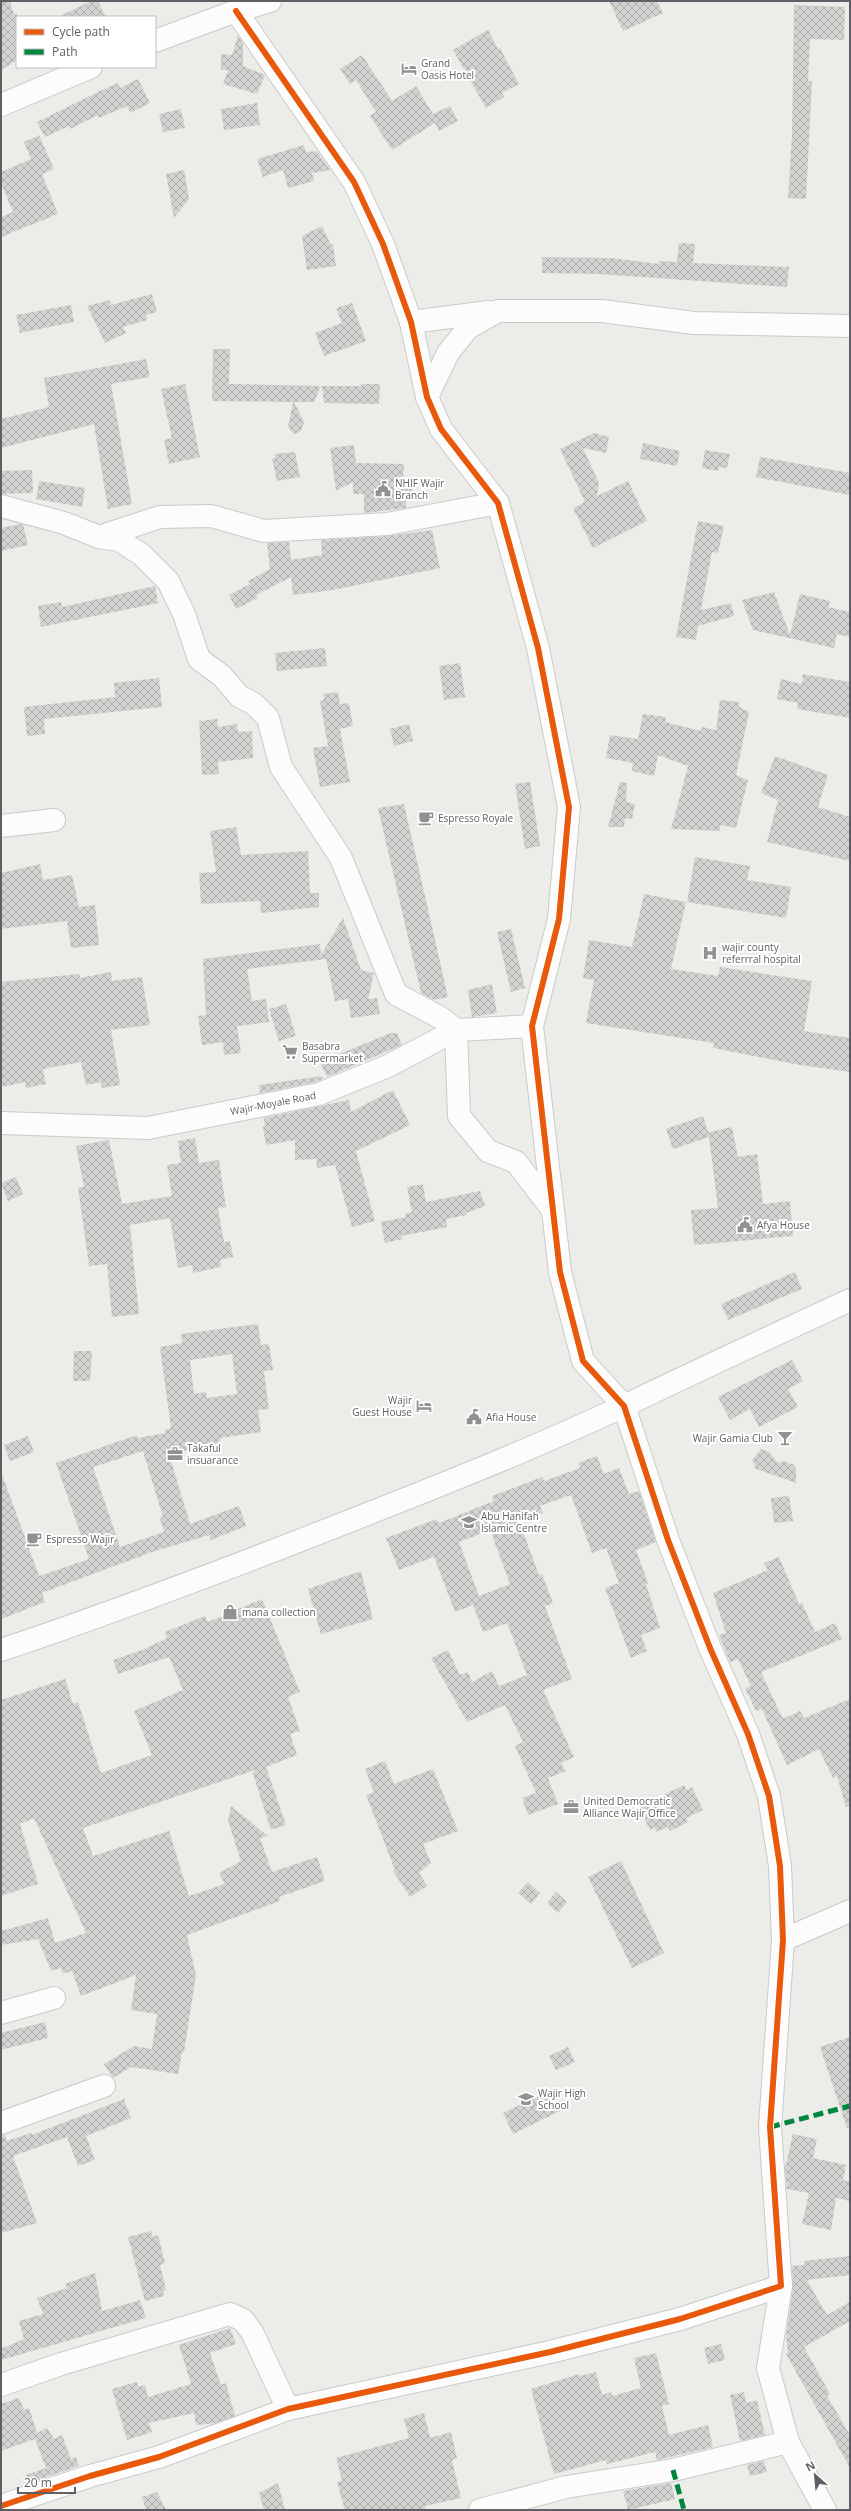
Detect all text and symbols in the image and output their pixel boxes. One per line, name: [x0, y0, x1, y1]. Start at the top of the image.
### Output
legend: [16, 16, 156, 68]
text: Cycle path: [52, 23, 110, 40]
text: Path: [52, 43, 78, 60]
place label: Grand Oasis Hotel: [421, 56, 474, 82]
hotel icon: Grand Oasis Hotel: [400, 60, 418, 78]
place label: NHIF Wajir Branch: [395, 476, 444, 502]
public building icon: NHIF Wajir Branch: [374, 480, 392, 498]
cafe icon: Espresso Royale: [417, 809, 435, 827]
place label: Espresso Royale: [438, 811, 514, 825]
place label: wajir county referrral hospital: [722, 940, 801, 966]
hospital icon: wajir county referrral hospital: [701, 944, 719, 962]
place label: Basabra Supermarket: [302, 1039, 363, 1065]
supermarket icon: Basabra Supermarket: [281, 1043, 299, 1061]
street label: Wajir-Moyale Road: [229, 1088, 317, 1118]
public building icon: Afya House: [736, 1216, 754, 1234]
place label: Afya House: [757, 1218, 810, 1232]
place label: Wajir Guest House: [352, 1393, 412, 1419]
hotel icon: Wajir Guest House: [415, 1397, 433, 1415]
public building icon: Afia House: [465, 1408, 483, 1426]
place label: Afia House: [486, 1410, 537, 1424]
bar icon: Wajir Gamia Club: [776, 1429, 794, 1447]
place label: Wajir Gamia Club: [693, 1431, 773, 1445]
place label: Takaful insuarance: [187, 1441, 239, 1467]
office icon: Takaful insuarance: [166, 1445, 184, 1463]
place label: Abu Hanifah Islamic Centre: [481, 1509, 548, 1535]
school or university icon: Abu Hanifah Islamic Centre: [460, 1513, 478, 1531]
cafe icon: Espresso Wajir: [25, 1530, 43, 1548]
place label: Espresso Wajir: [46, 1532, 114, 1546]
shop icon: mana collection: [221, 1603, 239, 1621]
place label: mana collection: [242, 1605, 316, 1619]
place label: United Democratic Alliance Wajir Office: [583, 1794, 676, 1820]
office icon: United Democratic Alliance Wajir Office: [562, 1798, 580, 1816]
place label: Wajir High School: [538, 2086, 586, 2112]
school or university icon: Wajir High School: [517, 2090, 535, 2108]
north arrow: [795, 2455, 835, 2495]
text: N: [803, 2457, 818, 2474]
scale bar: [18, 2469, 75, 2495]
text: 20 m: [24, 2474, 52, 2491]

